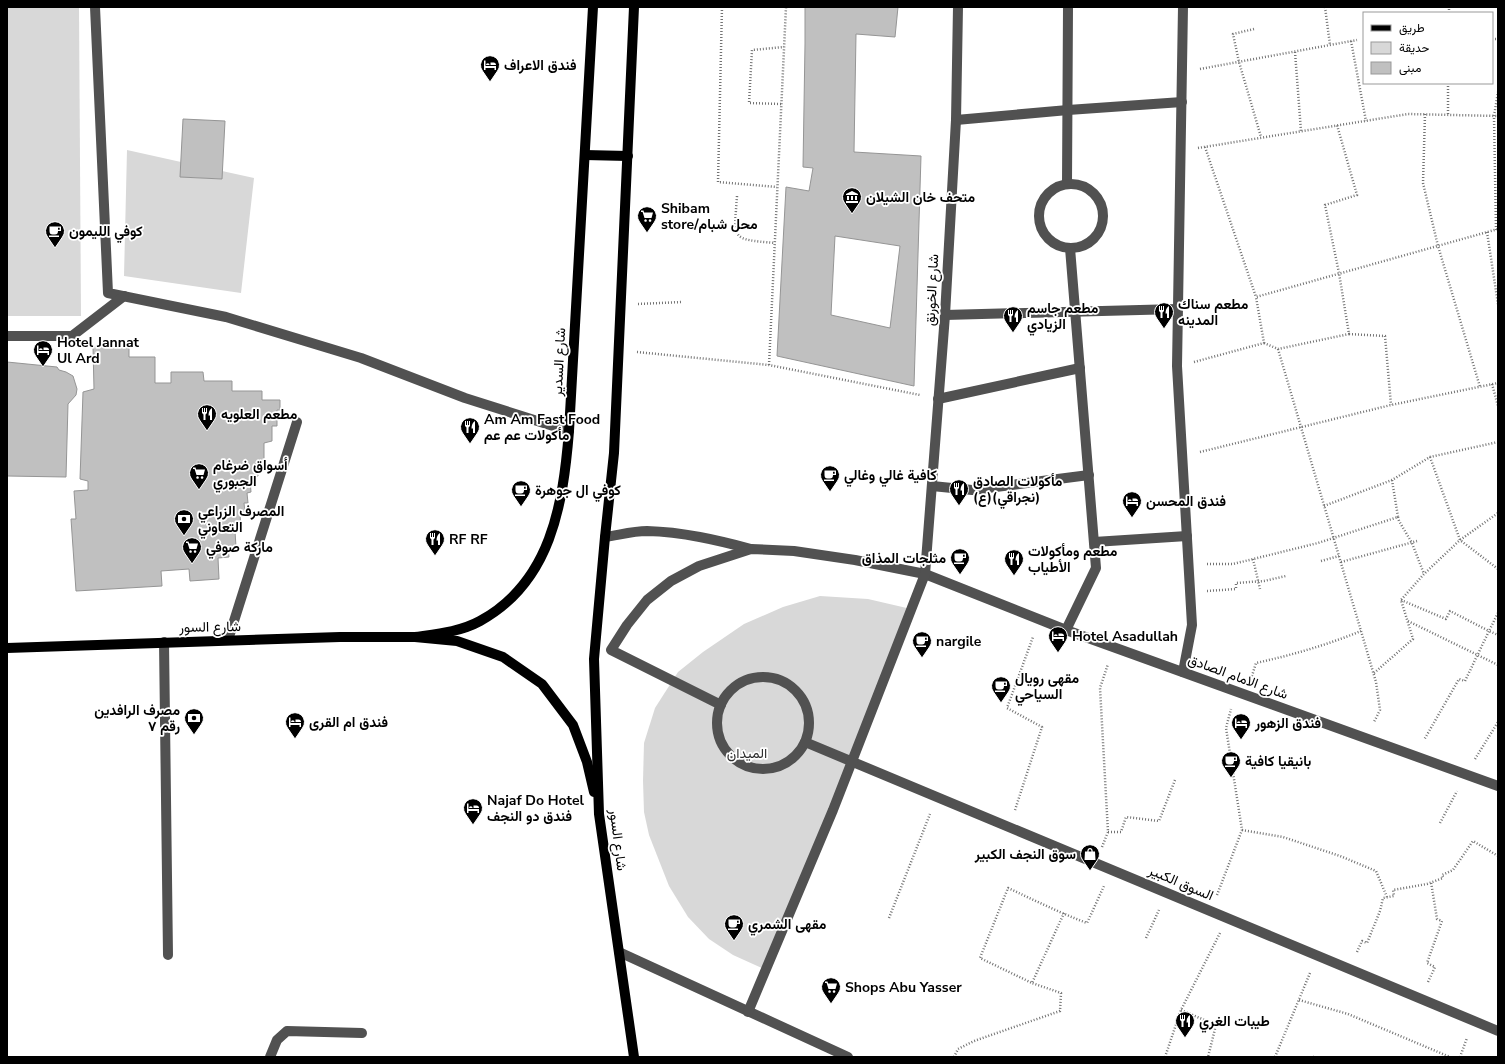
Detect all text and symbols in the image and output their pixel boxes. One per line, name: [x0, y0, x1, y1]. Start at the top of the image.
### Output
legend: [1363, 12, 1493, 84]
text: طريق: [1399, 20, 1425, 36]
text: حديقة: [1399, 40, 1429, 56]
hotel icon: فندق الاعراف: [479, 54, 501, 82]
place label: فندق الاعراف: [504, 56, 577, 75]
text: مبنى: [1399, 60, 1421, 76]
museum icon: متحف خان الشيلان: [841, 186, 863, 214]
place label: متحف خان الشيلان: [866, 188, 975, 207]
place label: Shibam store/محل شبام: [661, 199, 758, 234]
supermarket icon: Shibam store/محل شبام: [636, 205, 658, 233]
cafe icon: كوفي الليمون: [44, 220, 66, 248]
place label: كوفي الليمون: [69, 222, 143, 243]
street label: شارع الخورنق: [921, 253, 944, 327]
place label: مطعم سناك المدينه: [1178, 295, 1249, 330]
place label: مطعم جاسم الزيادي: [1027, 299, 1099, 336]
restaurant icon: مطعم سناك المدينه: [1153, 301, 1175, 329]
restaurant icon: مطعم جاسم الزيادي: [1002, 305, 1024, 333]
street label: شارع السدير: [548, 327, 571, 398]
place label: Hotel Jannat Ul Ard: [57, 333, 140, 368]
hotel icon: Hotel Jannat Ul Ard: [32, 339, 54, 367]
restaurant icon: مطعم العلويه: [196, 403, 218, 431]
place label: مطعم العلويه: [221, 405, 298, 424]
place label: Am Am Fast Food مأكولات عم عم: [484, 410, 600, 445]
restaurant icon: Am Am Fast Food مأكولات عم عم: [459, 416, 481, 444]
place label: أسواق ضرغام الجبوري: [213, 456, 288, 493]
supermarket icon: أسواق ضرغام الجبوري: [188, 462, 210, 490]
cafe icon: كافية غالي وغالي: [819, 464, 841, 492]
place label: كافية غالي وغالي: [844, 466, 937, 487]
place label: مأكولات الصادق (ع)(نجراقي): [973, 472, 1063, 509]
restaurant icon: مأكولات الصادق (ع)(نجراقي): [948, 478, 970, 506]
cafe icon: كوفي ال جوهرة: [510, 479, 532, 507]
place label: كوفي ال جوهرة: [535, 481, 621, 502]
hotel icon: فندق المحسن: [1121, 490, 1143, 518]
place label: فندق المحسن: [1146, 492, 1226, 511]
place label: المصرف الزراعي التعاوني: [198, 502, 284, 539]
bank icon: المصرف الزراعي التعاوني: [173, 508, 195, 536]
restaurant icon: RF RF: [424, 528, 446, 556]
place label: RF RF: [449, 530, 488, 549]
supermarket icon: ماركة صوفي: [181, 536, 203, 564]
place label: ماركة صوفي: [206, 538, 273, 559]
place label: مطعم ومأكولات الأطياب: [1028, 542, 1118, 577]
cafe icon: مثلجات المذاق: [949, 547, 971, 575]
restaurant icon: مطعم ومأكولات الأطياب: [1003, 548, 1025, 576]
place label: مثلجات المذاق: [862, 549, 946, 568]
street label: شارع السور: [178, 617, 241, 638]
hotel icon: Hotel Asadullah: [1047, 625, 1069, 653]
place label: Hotel Asadullah: [1072, 627, 1178, 646]
cafe icon: nargile: [911, 630, 933, 658]
place label: nargile: [936, 632, 982, 651]
street label: شارع الامام الصادق: [1185, 650, 1291, 705]
place label: مقهى رويال السياحي: [1015, 669, 1079, 706]
cafe icon: مقهى رويال السياحي: [990, 675, 1012, 703]
place label: مصرف الرافدين رقم ٧: [94, 701, 180, 736]
bank icon: مصرف الرافدين رقم ٧: [183, 707, 205, 735]
hotel icon: فندق ام القرى: [284, 711, 306, 739]
hotel icon: فندق الزهور: [1230, 712, 1252, 740]
place label: فندق ام القرى: [309, 713, 388, 732]
place label: فندق الزهور: [1254, 714, 1321, 733]
park label: الميدان: [727, 744, 767, 763]
cafe icon: بانيقيا كافية: [1220, 750, 1242, 778]
place label: بانيقيا كافية: [1245, 752, 1311, 771]
place label: Najaf Do Hotel فندق دو النجف: [487, 791, 585, 826]
hotel icon: Najaf Do Hotel فندق دو النجف: [462, 797, 484, 825]
street label: شارع السور: [604, 807, 631, 872]
shop icon: سوق النجف الکبیر: [1079, 843, 1101, 871]
place label: سوق النجف الکبیر: [974, 845, 1076, 864]
street label: السوق الكبير: [1145, 860, 1216, 905]
cafe icon: مقهى الشمري: [723, 913, 745, 941]
place label: مقهى الشمري: [748, 915, 827, 936]
supermarket icon: Shops Abu Yasser: [820, 976, 842, 1004]
place label: Shops Abu Yasser: [845, 978, 962, 997]
restaurant icon: طيبات الغري: [1174, 1010, 1196, 1038]
place label: طيبات الغري: [1199, 1012, 1270, 1033]

